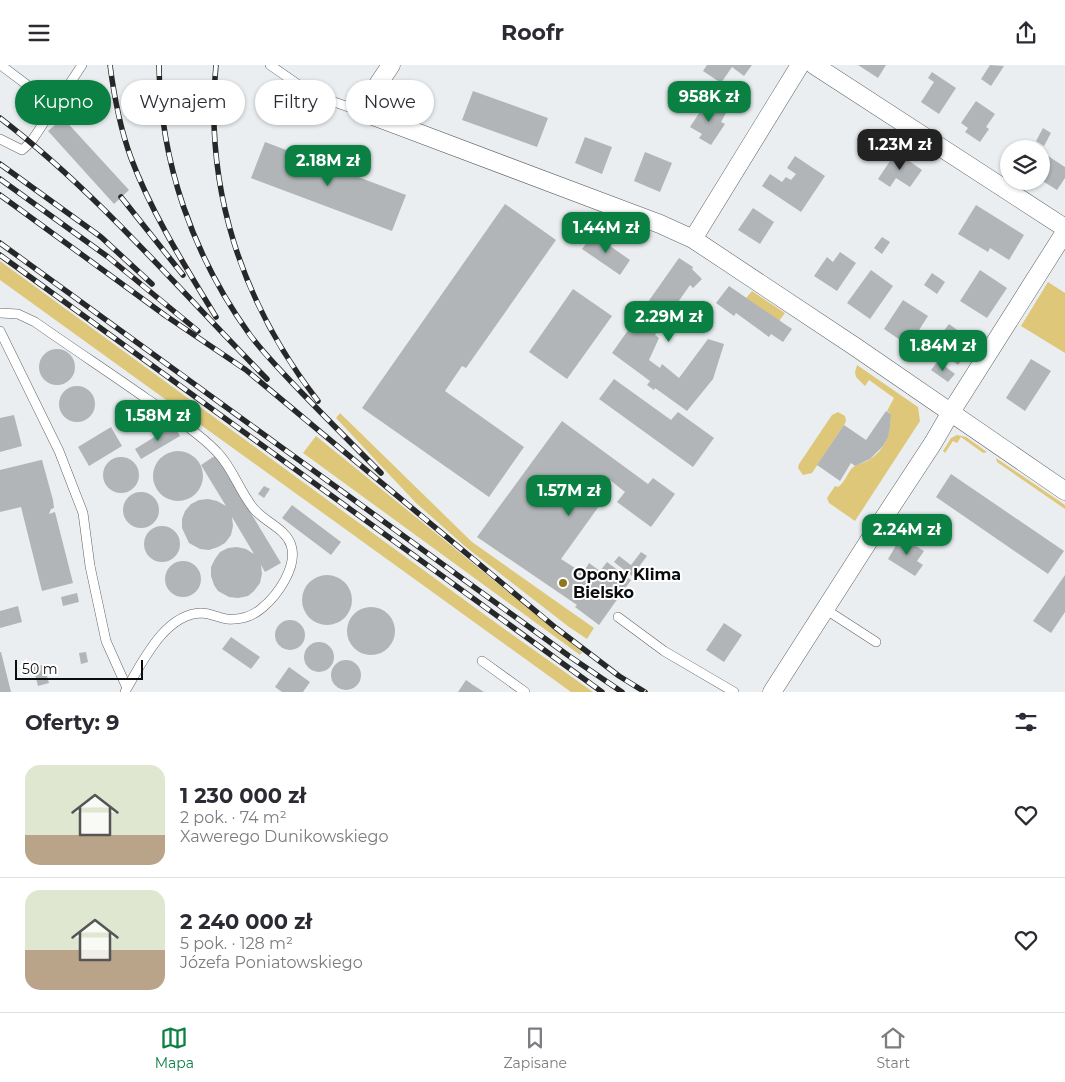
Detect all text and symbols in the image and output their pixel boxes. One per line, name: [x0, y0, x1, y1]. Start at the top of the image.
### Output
icon: menu: [25, 19, 53, 47]
text: Roofr: [501, 19, 564, 46]
icon: share: [1012, 19, 1040, 47]
chip: Kupno: [15, 80, 111, 125]
chip: Wynajem: [121, 80, 245, 125]
chip: Filtry: [255, 80, 336, 125]
chip: Nowe: [346, 80, 434, 125]
pin: 958K zł: [663, 80, 755, 123]
text: 958K zł: [679, 87, 739, 106]
pin: 1.23M zł: [848, 129, 952, 171]
text: 1.23M zł: [868, 135, 932, 154]
map controls: [1000, 140, 1050, 190]
button: layers: [1000, 140, 1050, 190]
pin: 2.18M zł: [276, 145, 380, 187]
text: 2.18M zł: [296, 151, 360, 170]
pin: 1.44M zł: [554, 211, 658, 254]
text: 1.44M zł: [573, 218, 639, 237]
pin: 2.29M zł: [617, 301, 721, 343]
text: 2.29M zł: [635, 307, 703, 326]
pin: 1.84M zł: [891, 329, 995, 372]
text: 1.84M zł: [910, 336, 976, 355]
pin: 1.58M zł: [106, 399, 210, 442]
text: 1.58M zł: [126, 406, 190, 425]
pin: 1.57M zł: [517, 475, 621, 517]
text: 1.57M zł: [537, 481, 601, 500]
pin: 2.24M zł: [855, 513, 959, 556]
text: 2.24M zł: [873, 520, 941, 539]
place label: Opony Klima Bielsko: [573, 565, 681, 602]
marker: Opony Klima Bielsko: [557, 577, 569, 589]
scale bar: [15, 657, 142, 680]
text: 50 m: [22, 660, 58, 678]
icon: filters: [1012, 708, 1040, 736]
text: Oferty: 9: [25, 710, 119, 735]
text: 1 230 000 zł: [180, 783, 306, 808]
icon: home: [65, 785, 125, 845]
icon: heart: [1012, 801, 1040, 829]
text: 2 pok. · 74 m²: [180, 808, 287, 827]
text: Xawerego Dunikowskiego: [180, 827, 388, 846]
text: 2 240 000 zł: [180, 909, 312, 934]
icon: home: [65, 910, 125, 970]
icon: heart: [1012, 926, 1040, 954]
text: 5 pok. · 128 m²: [180, 934, 293, 953]
text: Józefa Poniatowskiego: [180, 953, 363, 972]
tab: Mapa: [155, 1024, 194, 1072]
tab: Zapisane: [503, 1024, 567, 1072]
tab: Start: [876, 1024, 910, 1072]

